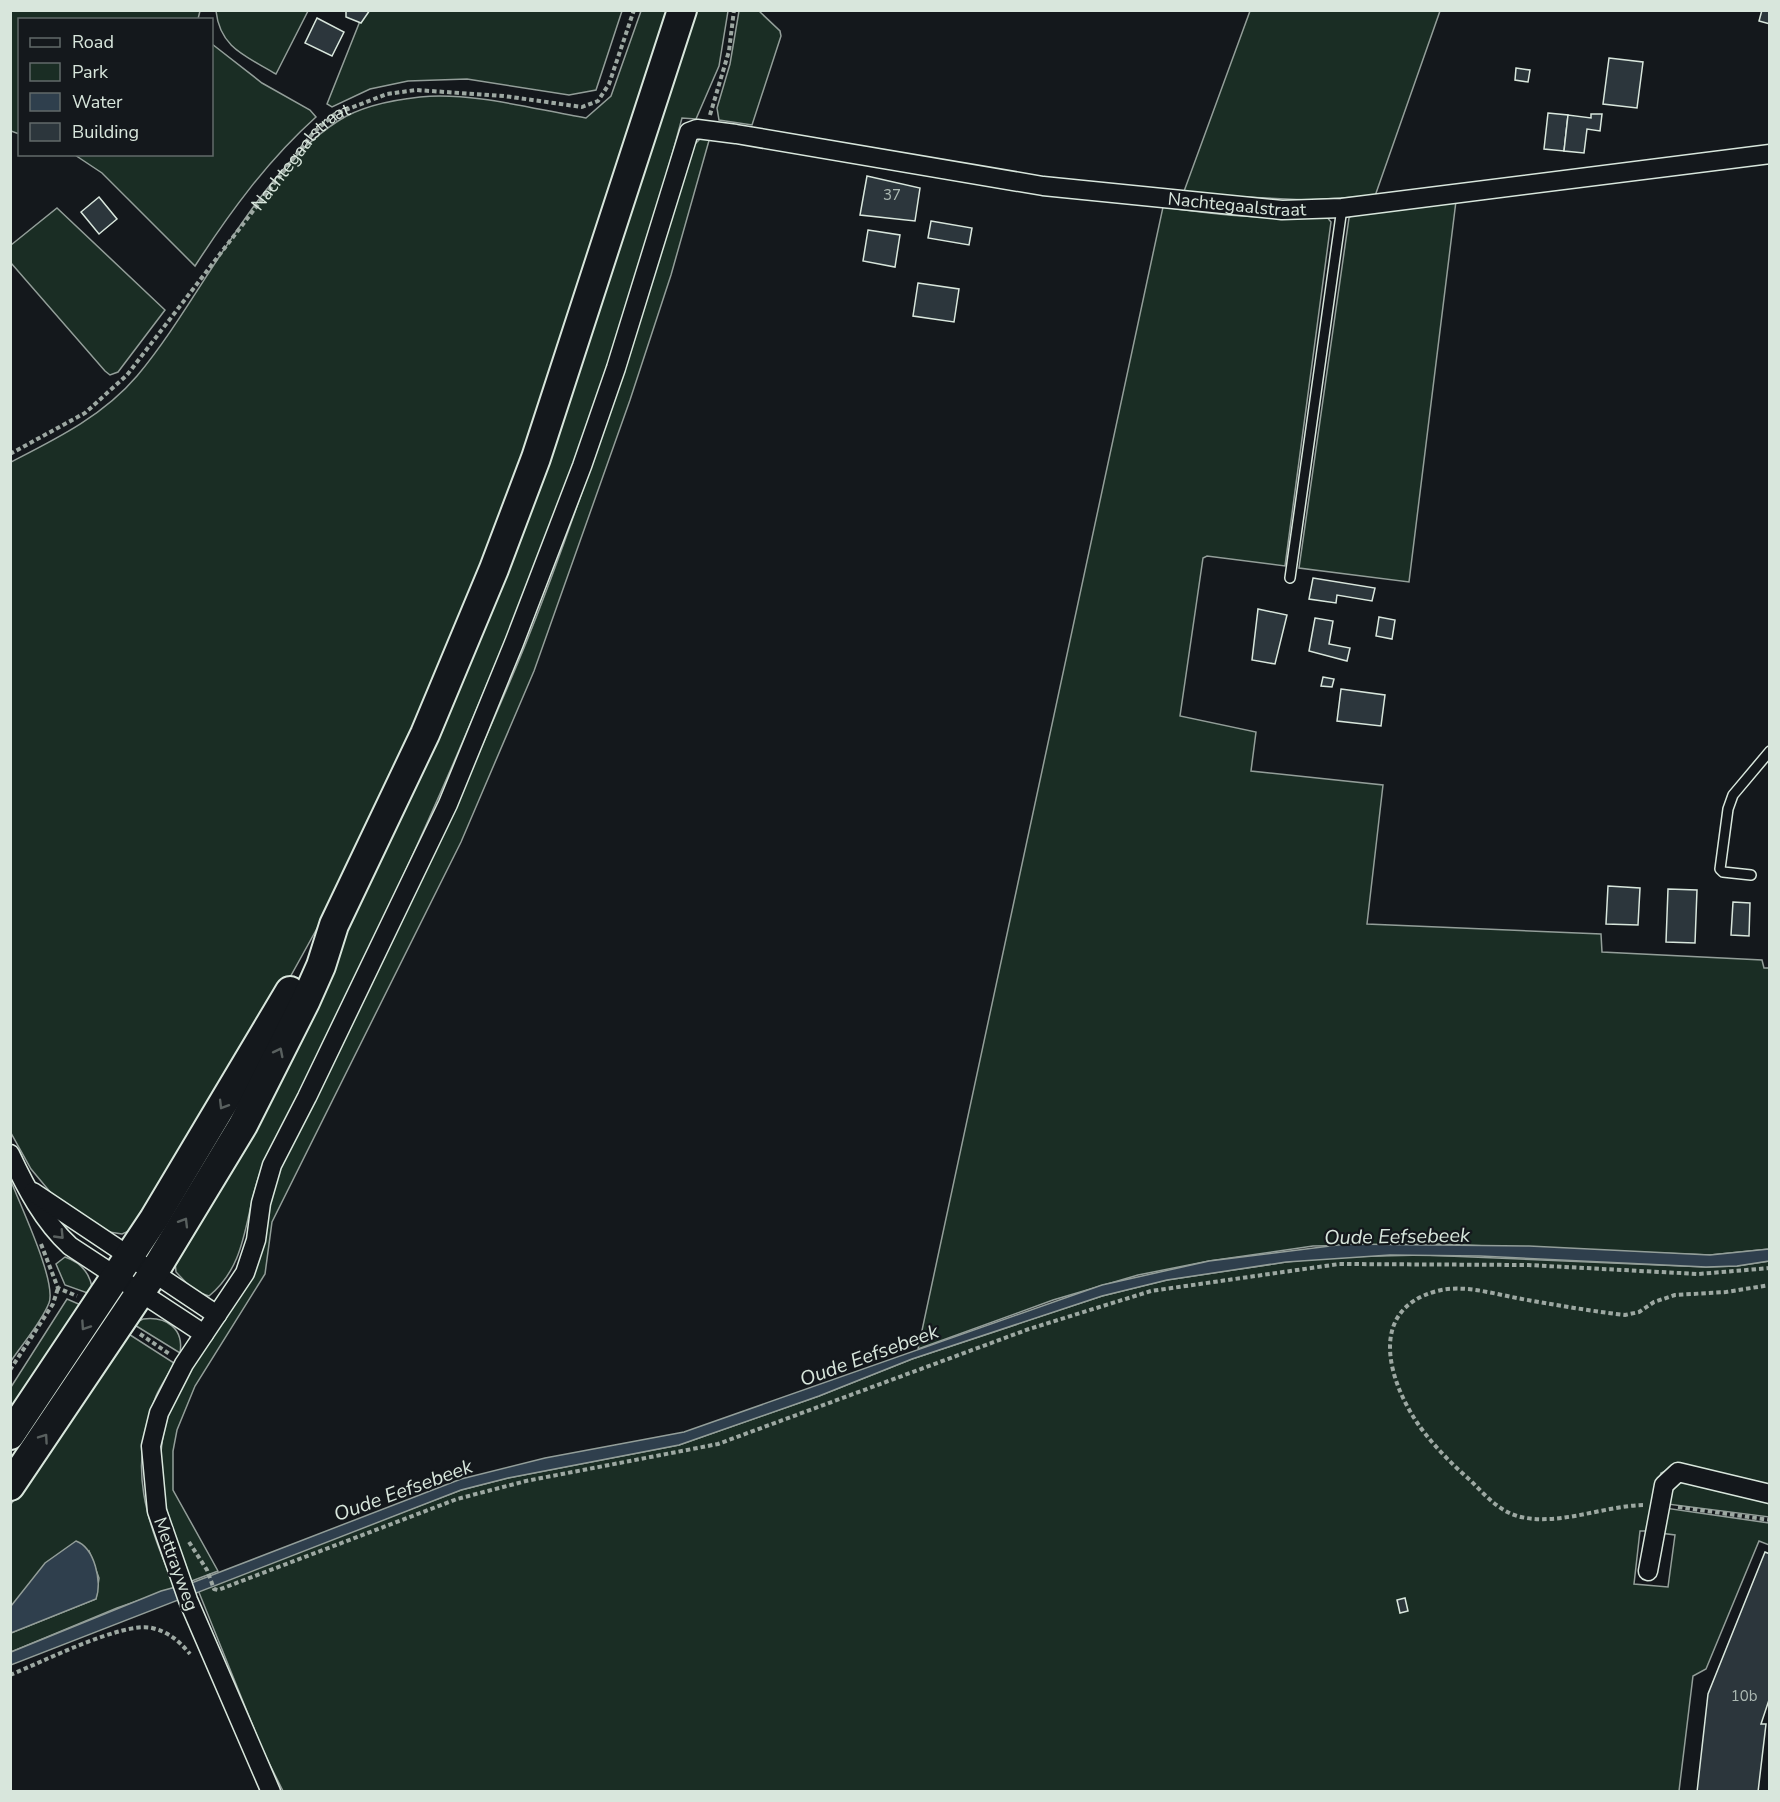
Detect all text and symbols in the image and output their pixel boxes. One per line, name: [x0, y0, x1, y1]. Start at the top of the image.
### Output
legend: [18, 18, 213, 156]
text: Road: [72, 30, 114, 54]
text: Park: [72, 60, 109, 84]
text: Water: [72, 90, 123, 114]
street label: Nachtegaalstraat: [246, 97, 354, 215]
text: Building: [72, 120, 139, 144]
house number: 37: [883, 185, 901, 205]
street label: Nachtegaalstraat: [1167, 187, 1307, 222]
one-way arrow: [272, 1048, 283, 1059]
one-way arrow: [219, 1099, 230, 1109]
one-way arrow: [176, 1218, 188, 1228]
water label: Oude Eefsebeek: [1324, 1222, 1471, 1251]
one-way arrow: [53, 1229, 64, 1239]
water label: Oude Eefsebeek: [796, 1317, 943, 1393]
one-way arrow: [81, 1320, 92, 1331]
one-way arrow: [37, 1434, 48, 1445]
water label: Oude Eefsebeek: [330, 1452, 477, 1528]
street label: Mettrayweg: [148, 1514, 204, 1614]
house number: 10b: [1731, 1686, 1758, 1706]

